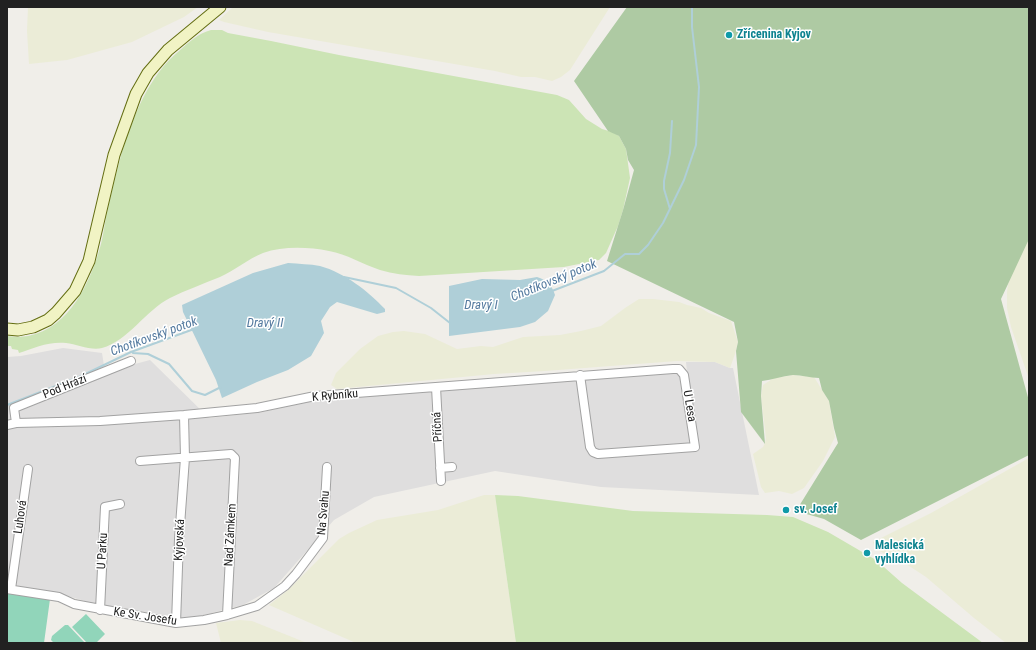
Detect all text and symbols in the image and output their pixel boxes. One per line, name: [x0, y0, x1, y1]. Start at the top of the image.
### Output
place label: Zřícenina Kyjov: [737, 28, 811, 42]
marker: Zřícenina Kyjov: [724, 30, 734, 40]
water label: Chotíkovský potok: [509, 257, 599, 305]
water label: Dravý I: [464, 298, 498, 314]
water label: Chotíkovský potok: [108, 314, 200, 360]
water label: Dravý II: [247, 316, 283, 332]
street label: Pod Hrází: [41, 372, 89, 402]
street label: K Rybníku: [311, 387, 359, 405]
street label: U Lesa: [679, 389, 699, 423]
street label: Příčná: [430, 412, 446, 442]
street label: Na Svahu: [315, 490, 333, 536]
street label: Luhová: [12, 499, 30, 535]
street label: Nad Zámkem: [222, 503, 240, 567]
place label: sv. Josef: [794, 503, 837, 517]
marker: sv. Josef: [781, 505, 791, 515]
street label: Kyjovská: [172, 519, 188, 561]
street label: U Parku: [95, 532, 111, 570]
place label: Malesická vyhlídka: [875, 539, 924, 567]
marker: Malesická vyhlídka: [862, 548, 872, 558]
street label: Ke Sv. Josefu: [112, 605, 178, 629]

